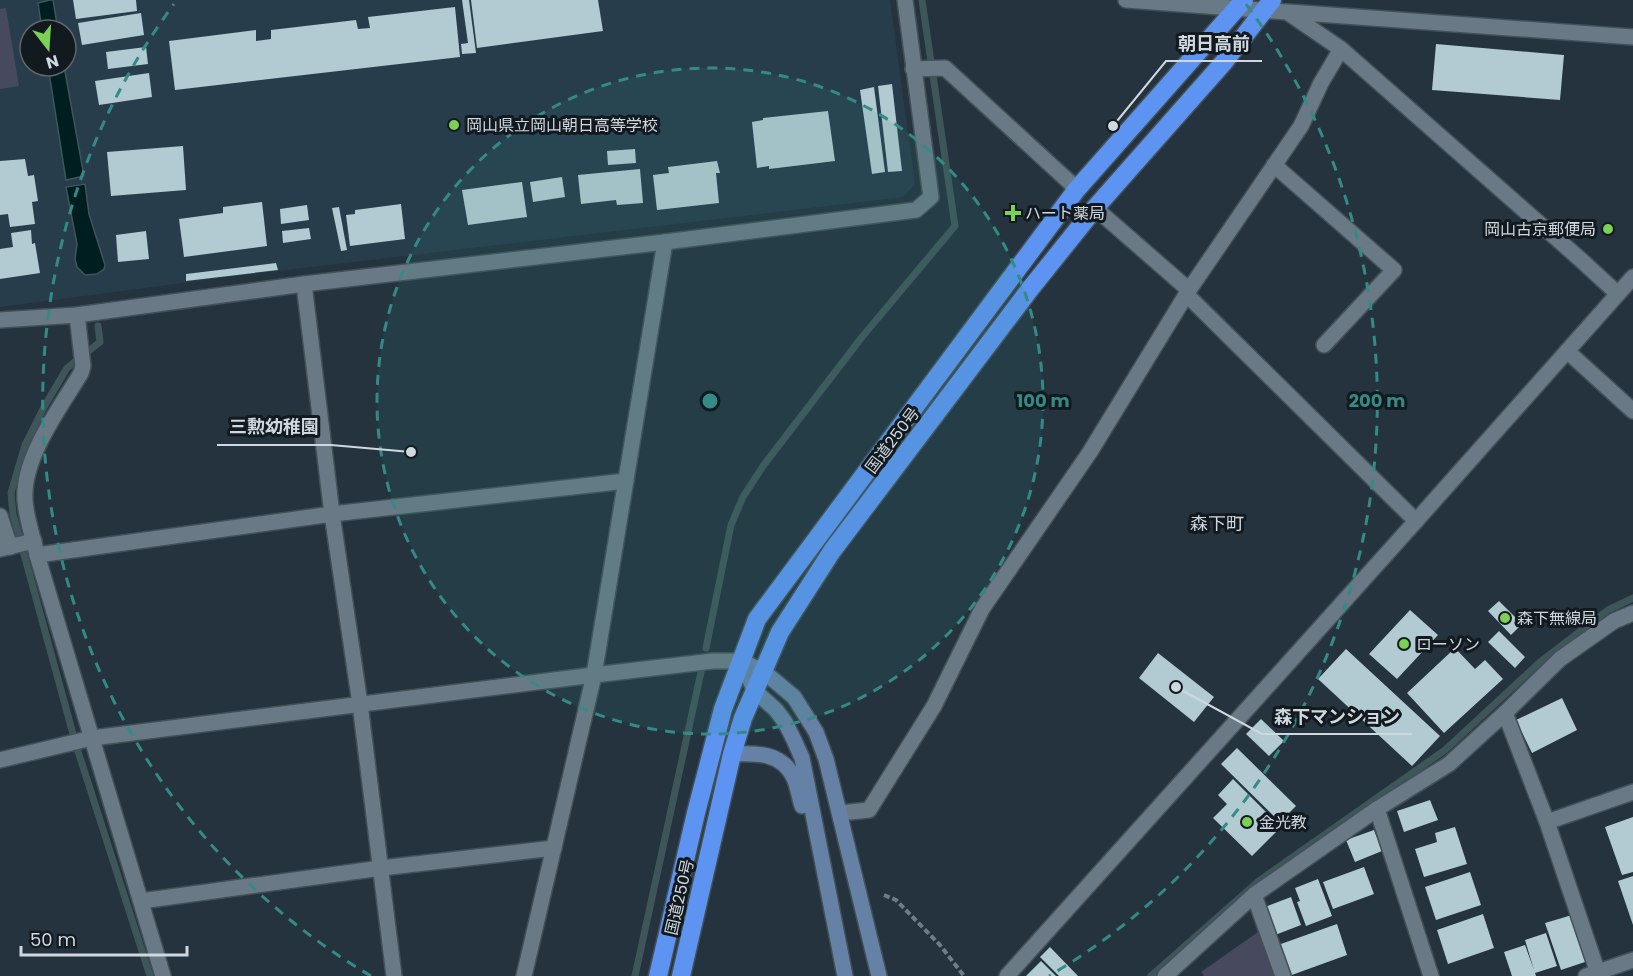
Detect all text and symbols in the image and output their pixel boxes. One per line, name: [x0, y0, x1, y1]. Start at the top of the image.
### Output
north arrow: [18, 18, 78, 78]
callout: 朝日高前: [1166, 25, 1262, 61]
text: 朝日高前: [1178, 31, 1250, 56]
text: N: [43, 49, 61, 75]
place label: 岡山県立岡山朝日高等学校: [466, 114, 658, 137]
marker: 岡山県立岡山朝日高等学校: [447, 118, 461, 132]
place label: ハート薬局: [1025, 202, 1105, 225]
marker: ハート薬局: [1006, 206, 1020, 220]
place label: 岡山古京郵便局: [1484, 218, 1596, 241]
marker: 岡山古京郵便局: [1601, 222, 1615, 236]
text: 100 m: [1016, 388, 1070, 413]
text: 200 m: [1349, 388, 1405, 413]
centre of rings: [700, 391, 720, 411]
street label: 国道250号: [860, 403, 925, 478]
callout: 三勲幼稚園: [217, 409, 331, 445]
text: 三勲幼稚園: [229, 414, 319, 439]
district label: 森下町: [1190, 511, 1244, 536]
place label: 森下無線局: [1517, 607, 1597, 630]
marker: 森下無線局: [1498, 611, 1512, 625]
place label: ローソン: [1416, 633, 1480, 656]
marker: ローソン: [1397, 637, 1411, 651]
callout: 森下マンション: [1262, 698, 1412, 734]
text: 森下マンション: [1274, 704, 1400, 729]
place label: 金光教: [1259, 811, 1307, 834]
marker: 金光教: [1240, 815, 1254, 829]
street label: 国道250号: [660, 857, 699, 937]
scale bar: [21, 919, 188, 957]
text: 50 m: [30, 927, 76, 952]

